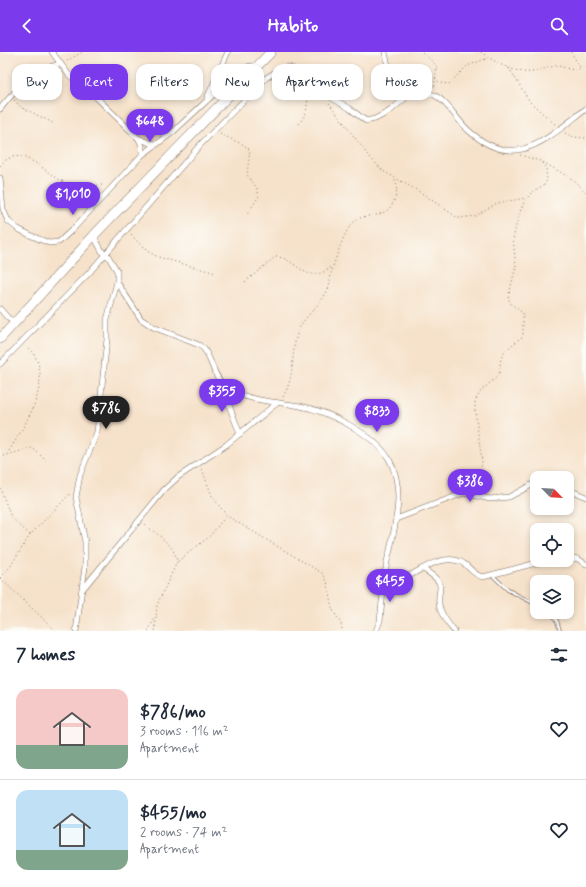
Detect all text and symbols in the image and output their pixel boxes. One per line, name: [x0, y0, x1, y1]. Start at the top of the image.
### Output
text: Habito: [268, 14, 318, 38]
icon: back: [16, 15, 38, 37]
icon: search: [548, 15, 570, 37]
chip: Buy: [12, 64, 62, 100]
chip: Rent: [70, 64, 128, 100]
chip: Filters: [136, 64, 203, 100]
chip: New: [211, 64, 264, 100]
chip: Apartment: [272, 64, 363, 100]
chip: House: [371, 64, 432, 100]
pin: $648: [126, 109, 174, 143]
text: $648: [135, 113, 165, 130]
pin: $1,010: [40, 182, 106, 216]
text: $1,010: [55, 186, 91, 203]
pin: $355: [198, 379, 246, 413]
text: $355: [208, 383, 236, 400]
pin: $786: [82, 396, 130, 430]
pin: $833: [353, 399, 401, 433]
text: $786: [92, 400, 120, 417]
text: $833: [364, 403, 390, 420]
pin: $386: [446, 469, 494, 503]
north arrow: [530, 471, 574, 515]
map controls: [530, 471, 574, 619]
text: $386: [457, 473, 483, 490]
button: locate: [530, 523, 574, 567]
pin: $455: [366, 569, 414, 603]
text: $455: [375, 573, 405, 590]
button: layers: [530, 575, 574, 619]
text: 7 homes: [16, 644, 75, 666]
icon: filters: [548, 644, 570, 666]
text: $786/mo: [140, 701, 206, 723]
icon: home: [48, 705, 96, 753]
icon: heart: [548, 718, 570, 740]
text: 3 rooms · 116 m²: [140, 723, 229, 740]
text: Apartment: [140, 740, 199, 757]
text: $455/mo: [140, 802, 207, 824]
icon: home: [48, 806, 96, 854]
icon: heart: [548, 819, 570, 841]
text: 2 rooms · 74 m²: [140, 824, 227, 841]
text: Apartment: [140, 841, 199, 858]

